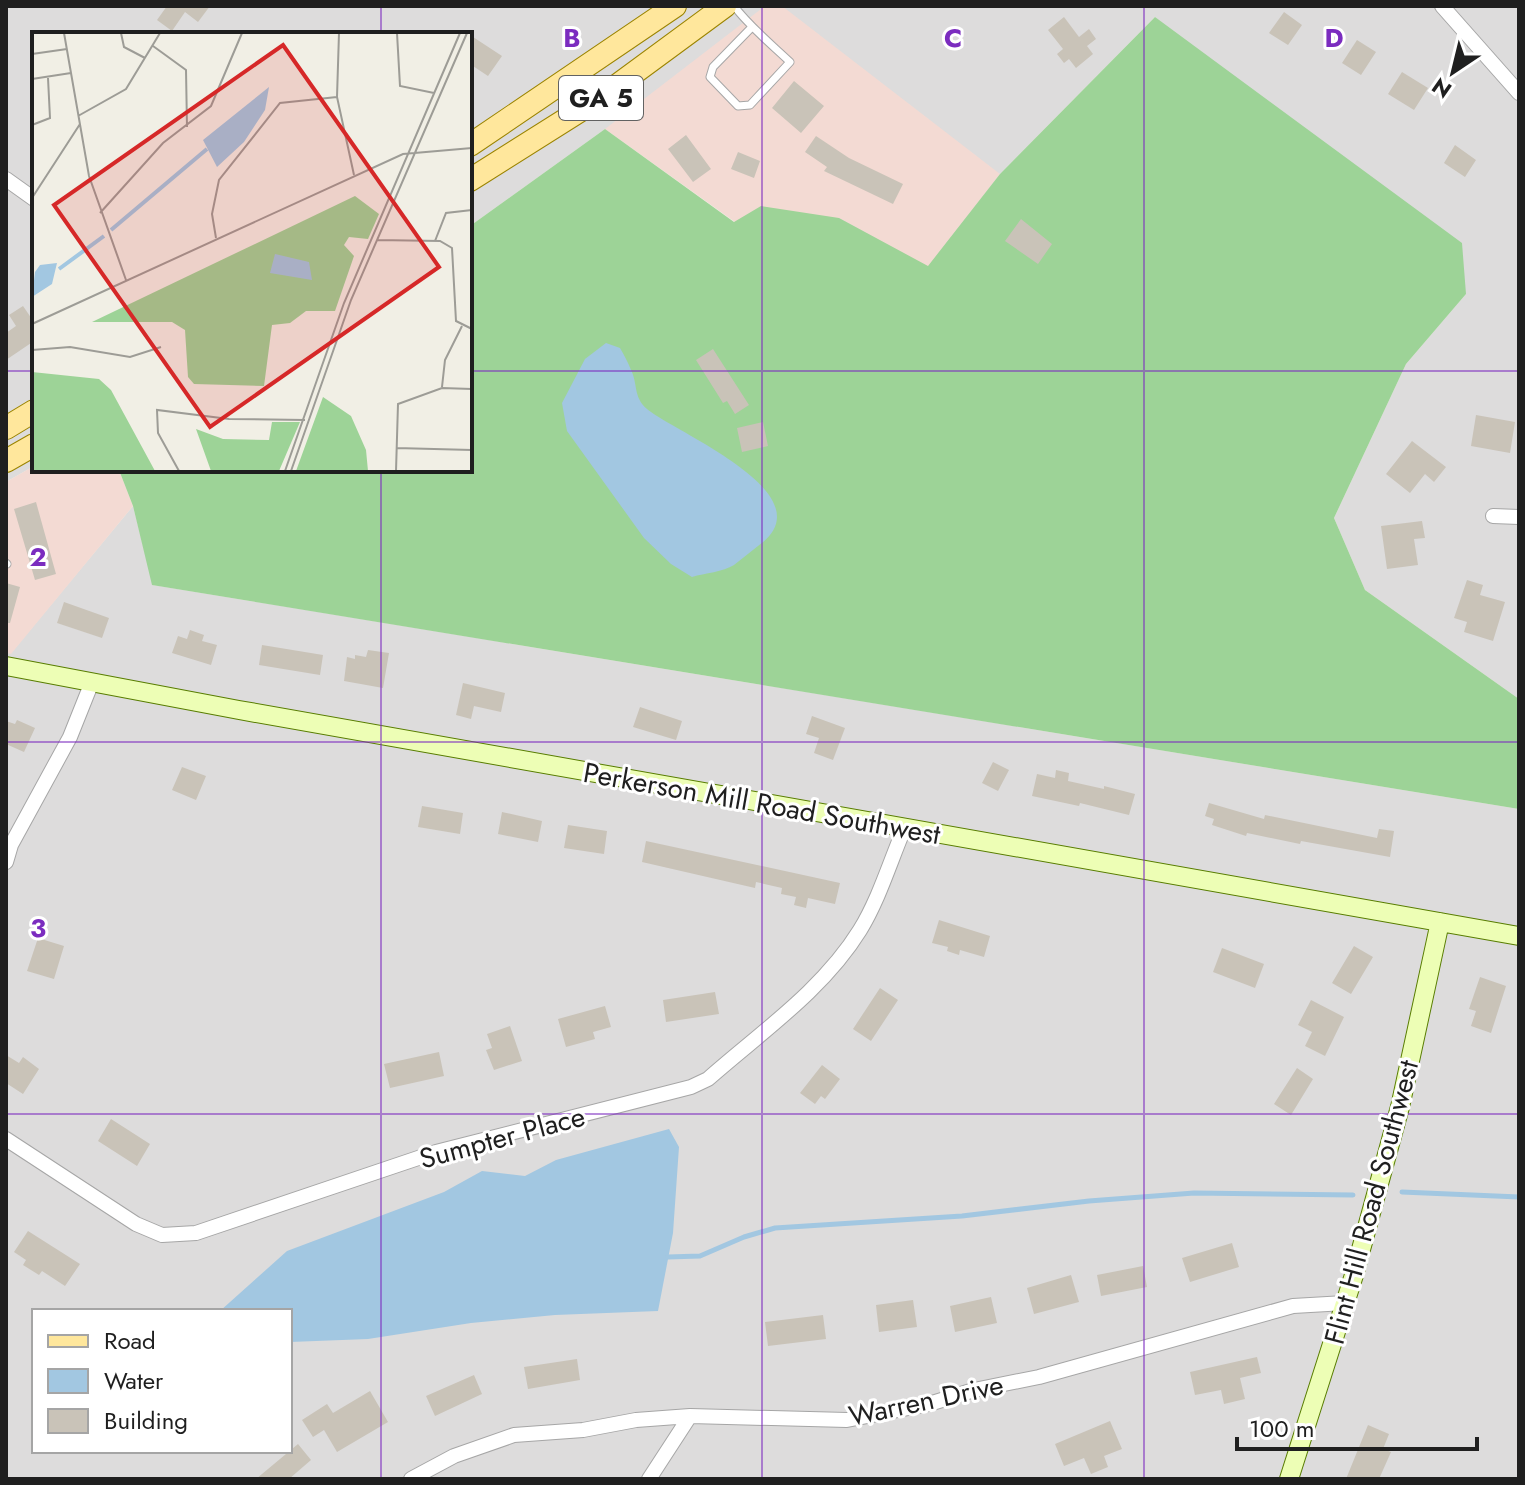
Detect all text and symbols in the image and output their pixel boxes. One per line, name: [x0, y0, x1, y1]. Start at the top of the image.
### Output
text: B: [563, 19, 581, 57]
text: C: [944, 19, 962, 57]
text: D: [1324, 19, 1344, 57]
inset map: [32, 32, 472, 472]
north arrow: [1413, 32, 1493, 112]
text: N: [1425, 70, 1458, 106]
road number: GA 5: [559, 76, 643, 120]
text: 2: [29, 538, 47, 576]
street label: Perkerson Mill Road Southwest: [580, 752, 944, 855]
text: 3: [30, 909, 46, 947]
street label: Flint Hill Road Southwest: [1314, 1055, 1429, 1349]
street label: Sumpter Place: [415, 1096, 590, 1179]
legend: [32, 1309, 292, 1453]
text: Road: [104, 1323, 156, 1358]
text: Water: [104, 1363, 164, 1398]
street label: Warren Drive: [845, 1364, 1007, 1437]
scale bar: [1237, 1401, 1477, 1451]
text: Building: [104, 1403, 188, 1438]
text: 100 m: [1249, 1411, 1315, 1446]

